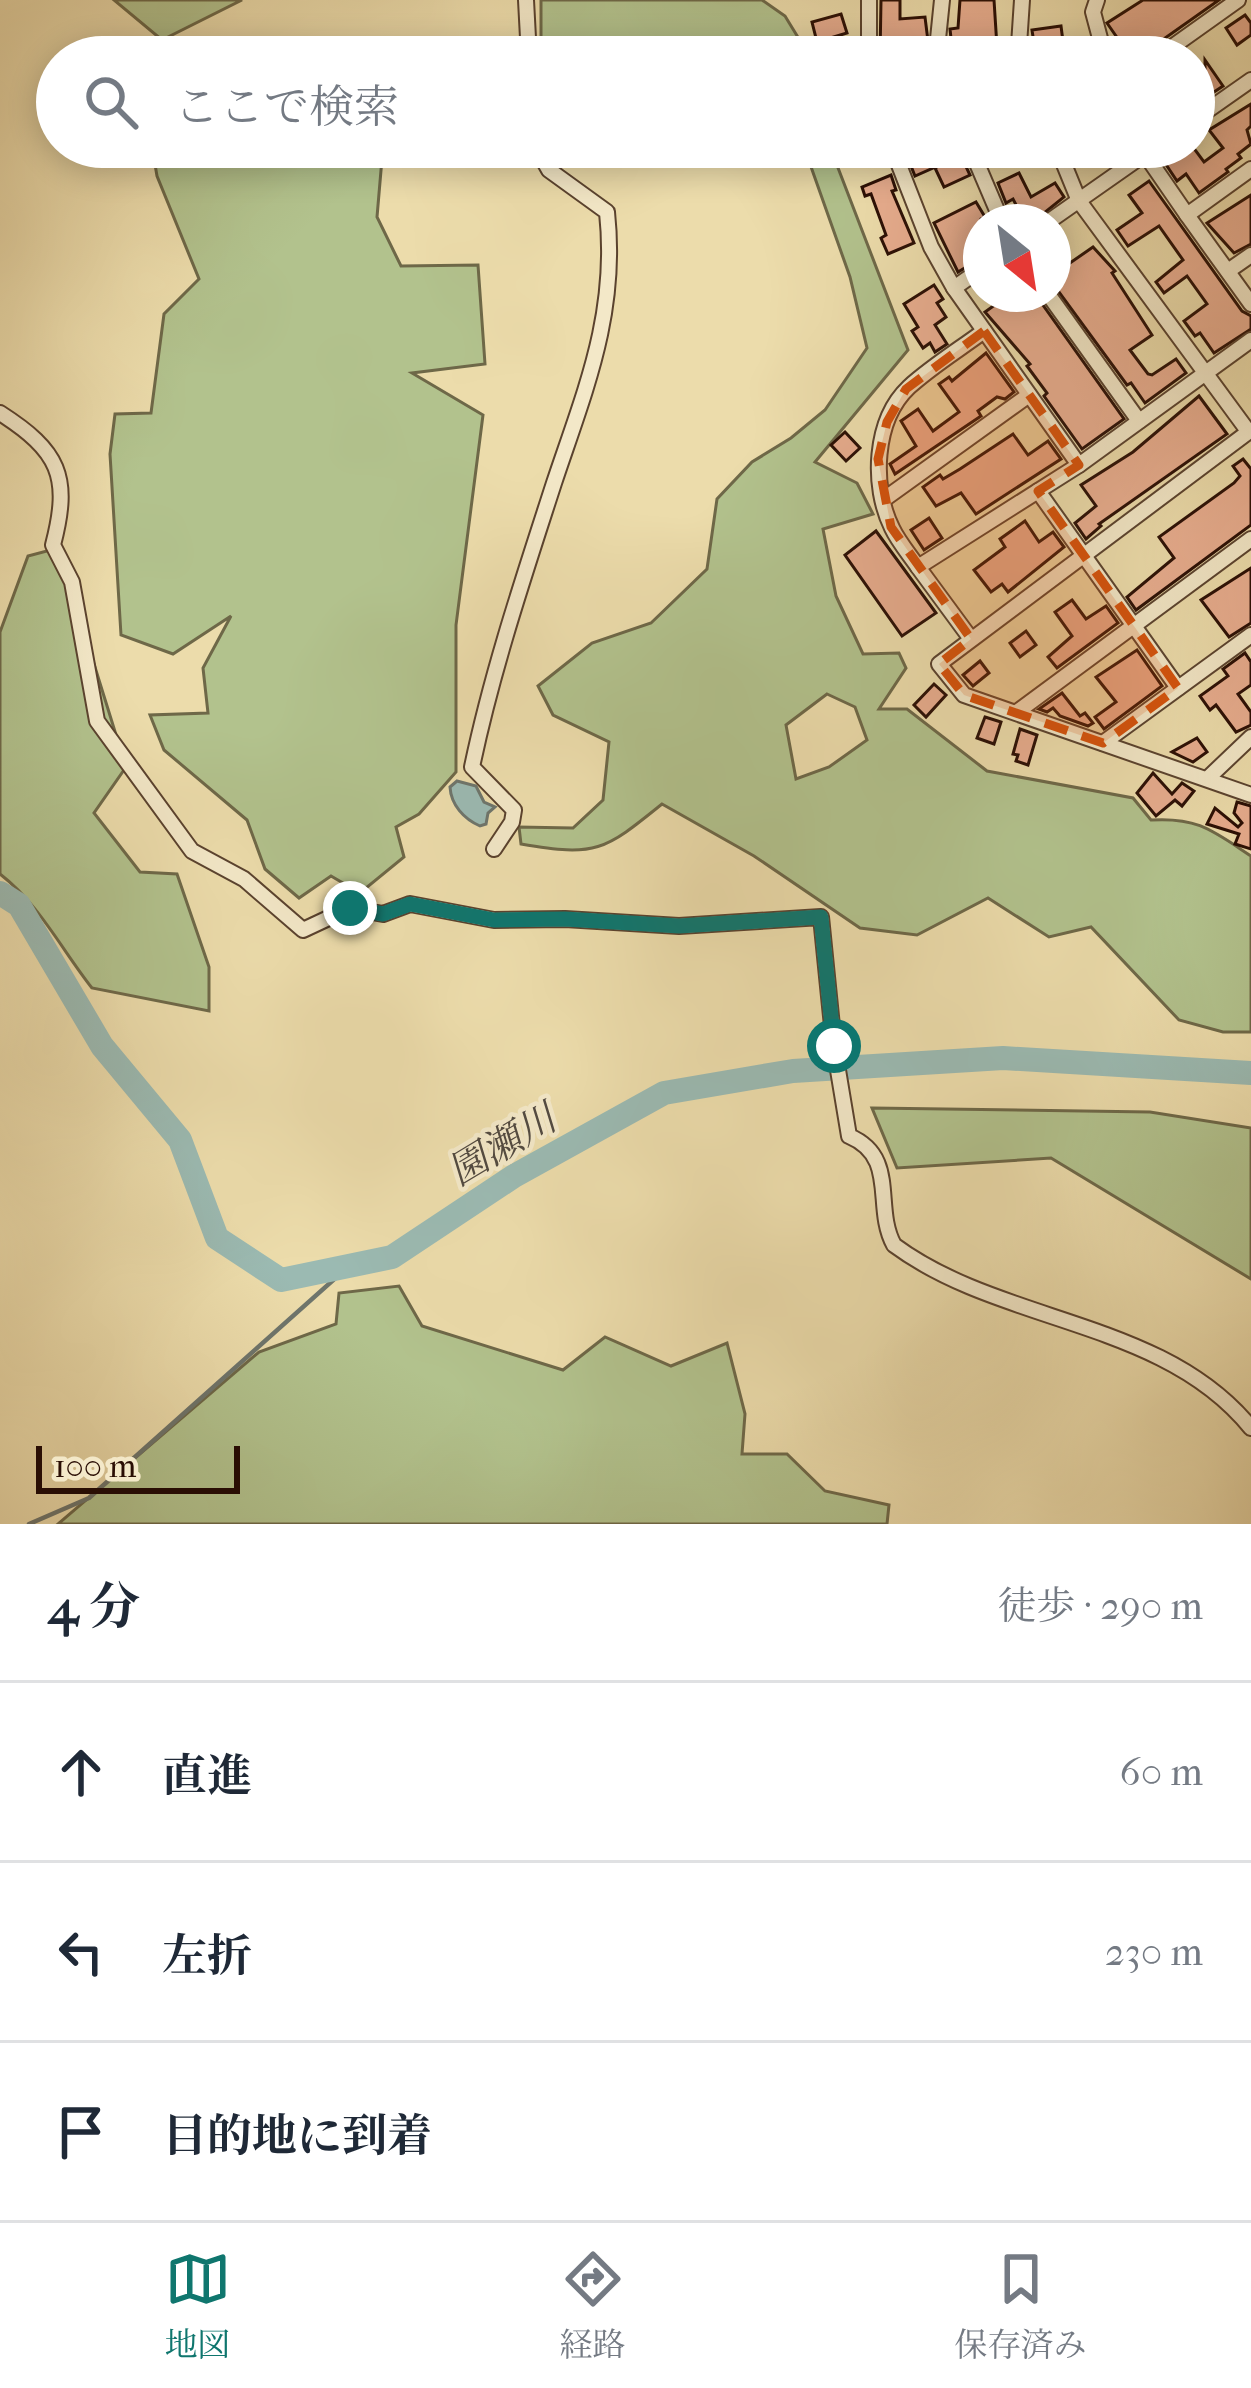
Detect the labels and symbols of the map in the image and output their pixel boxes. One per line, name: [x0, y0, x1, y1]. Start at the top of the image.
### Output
north arrow: [963, 204, 1071, 312]
route end: [323, 881, 377, 935]
route start: [807, 1019, 861, 1073]
water label: 園瀬川: [440, 1093, 567, 1195]
scale bar: [36, 1440, 240, 1493]

